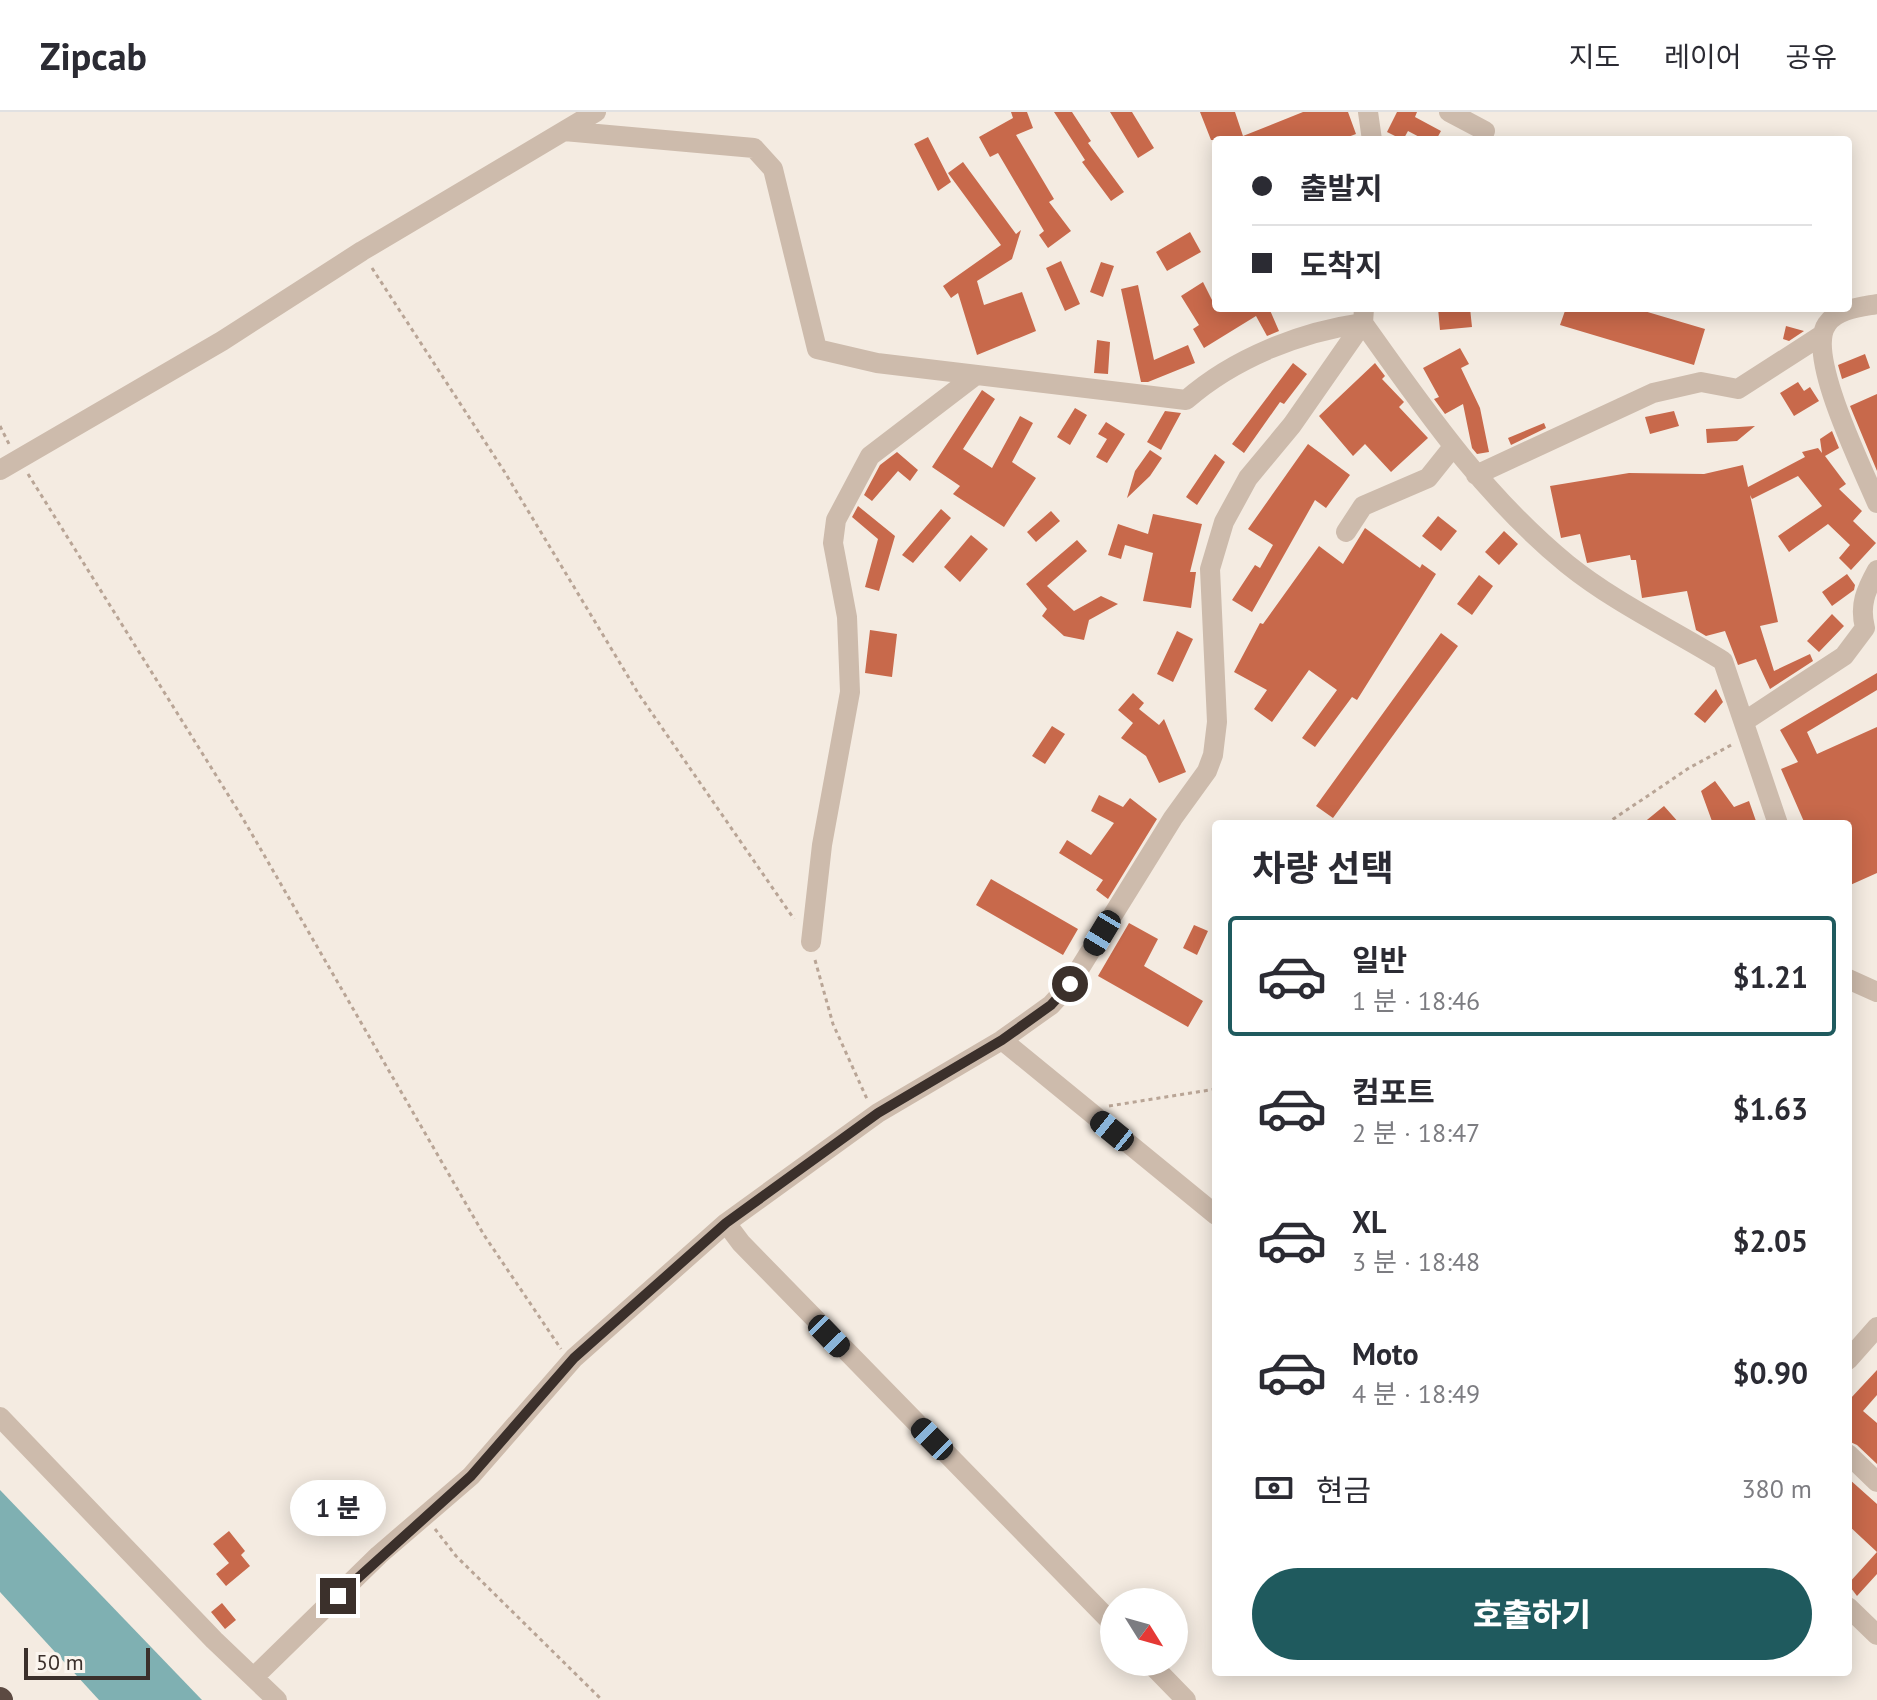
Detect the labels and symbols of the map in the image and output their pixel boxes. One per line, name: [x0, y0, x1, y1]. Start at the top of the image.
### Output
car: [1079, 906, 1125, 960]
route start: [1052, 966, 1088, 1002]
car: [1086, 1107, 1138, 1155]
car: [804, 1310, 854, 1362]
car: [907, 1414, 957, 1464]
callout: 1 분: [290, 1480, 386, 1536]
route end: [320, 1578, 356, 1614]
north arrow: [1100, 1588, 1188, 1676]
scale bar: [24, 1644, 150, 1680]

